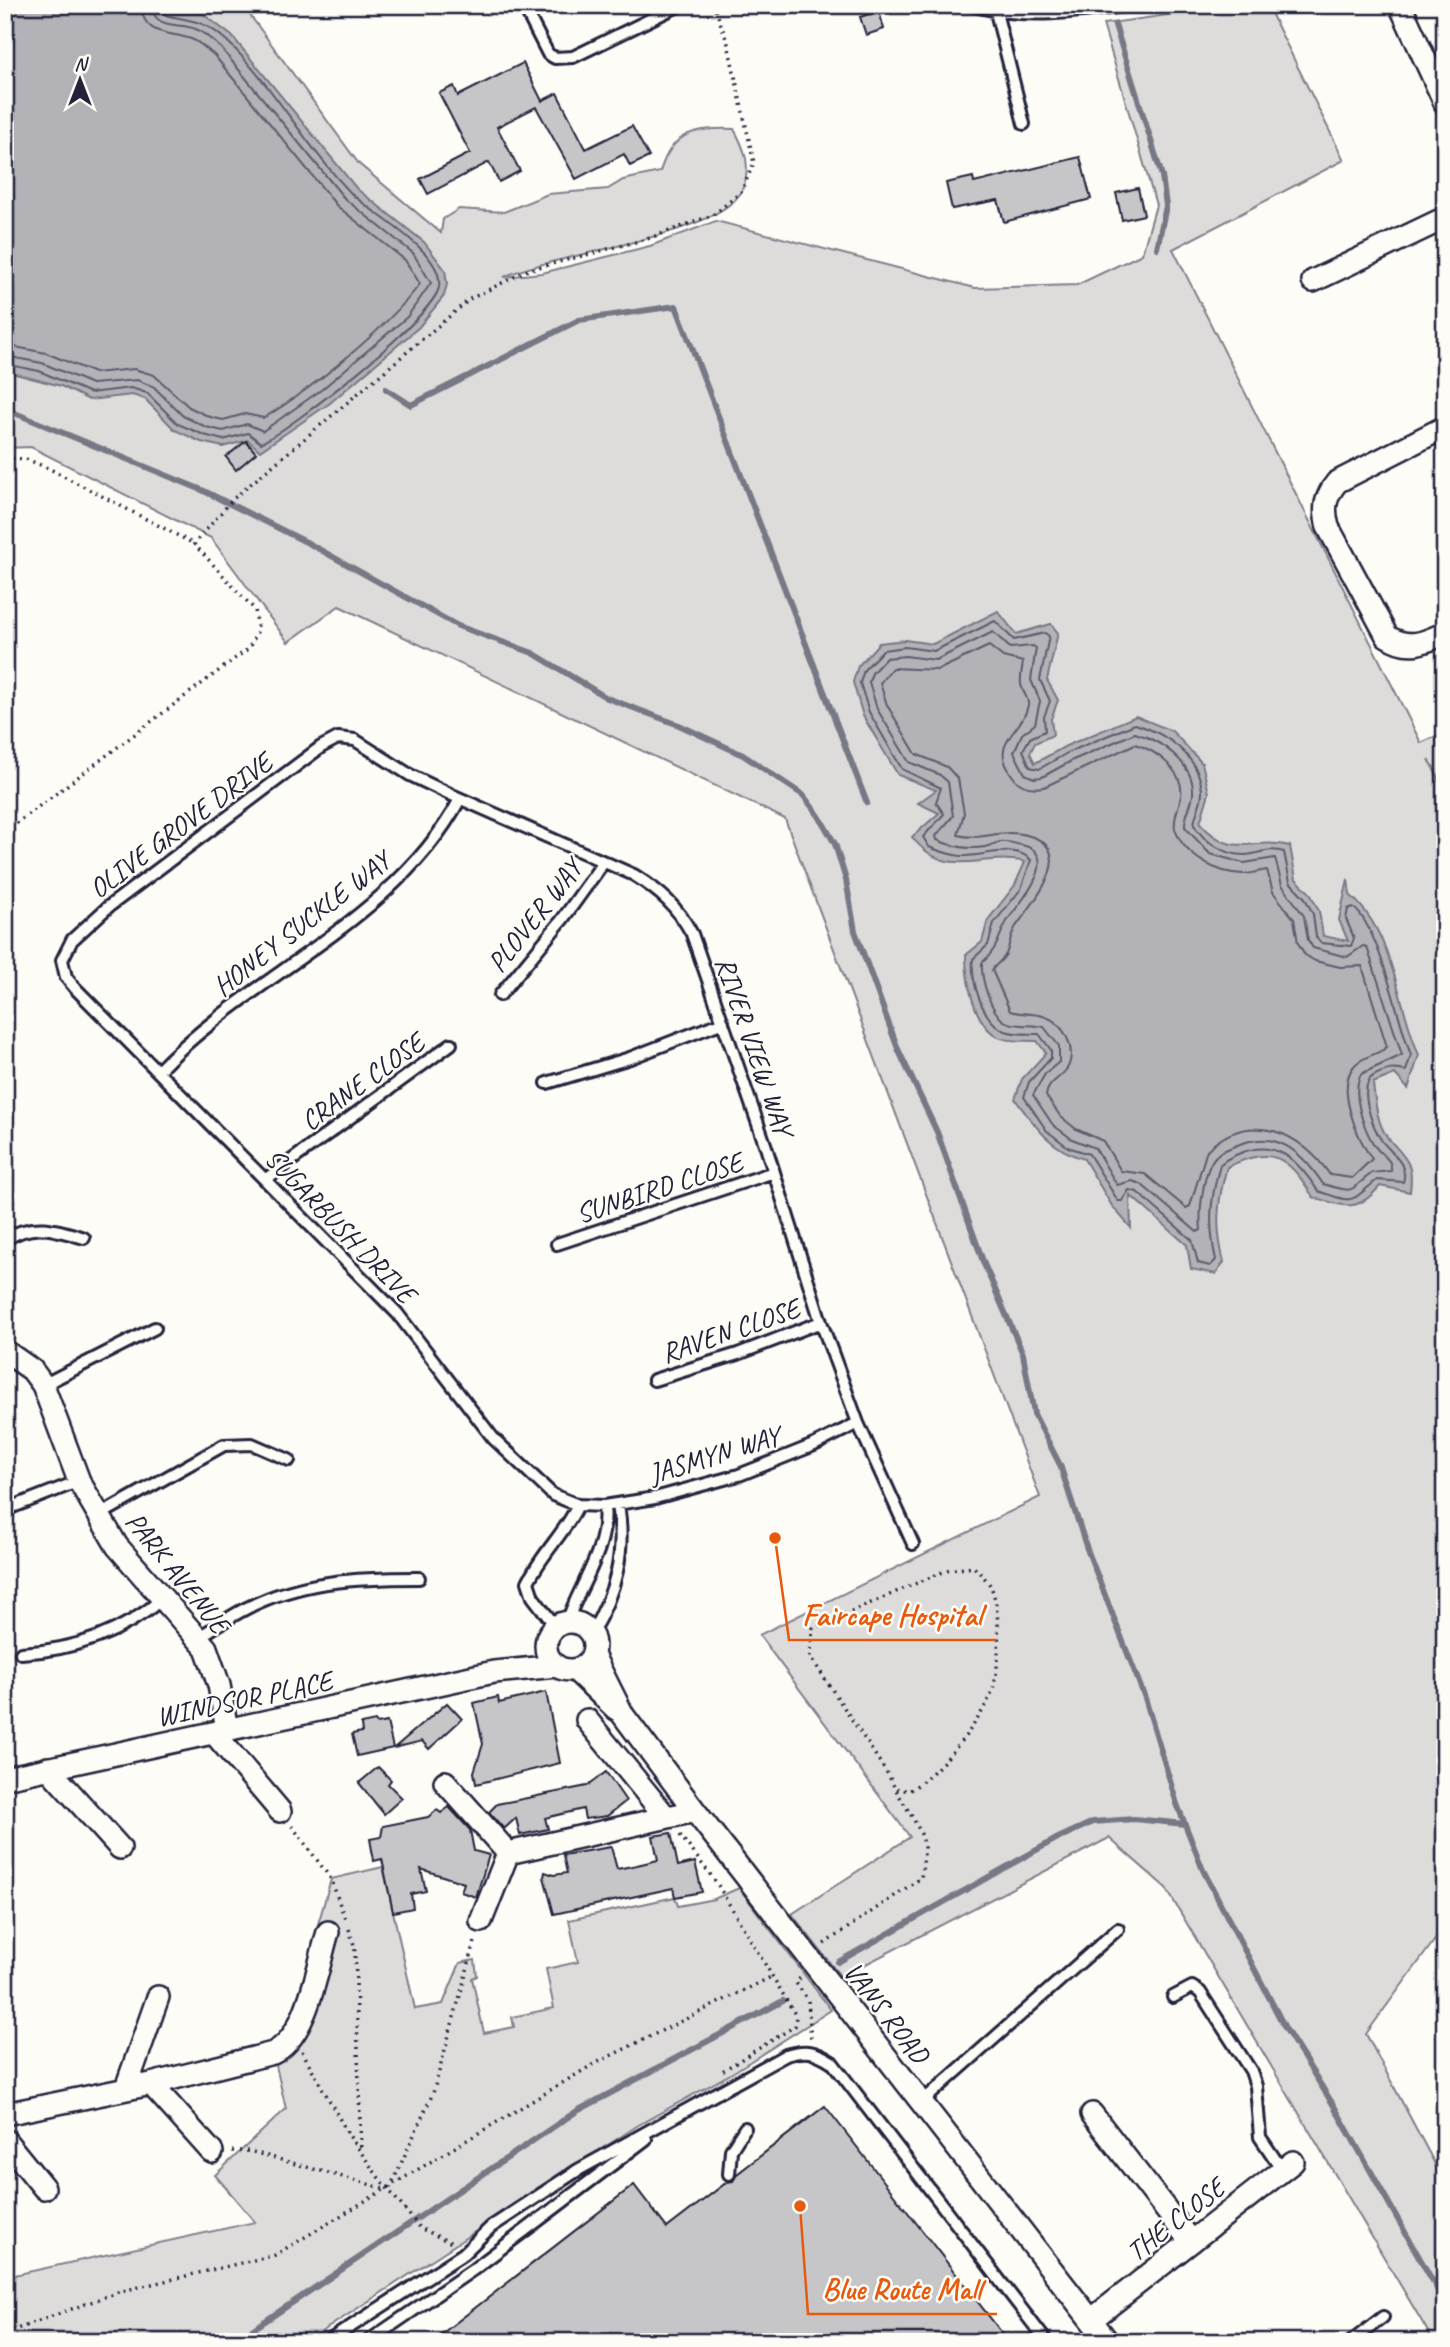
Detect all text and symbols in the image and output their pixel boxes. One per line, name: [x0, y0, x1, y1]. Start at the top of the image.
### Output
north arrow: [46, 46, 116, 116]
text: N: [74, 52, 89, 76]
street label: OLIVE GROVE DRIVE: [82, 743, 281, 906]
street label: HONEY SUCKLE WAY: [206, 841, 400, 1004]
street label: PLOVER WAY: [479, 849, 592, 979]
street label: RIVER VIEW WAY: [708, 952, 803, 1146]
street label: CRANE CLOSE: [294, 1023, 433, 1138]
street label: SUGARBUSH DRIVE: [258, 1140, 426, 1313]
street label: SUNBIRD CLOSE: [571, 1143, 750, 1231]
street label: RAVEN CLOSE: [656, 1289, 807, 1370]
street label: JASMYN WAY: [643, 1416, 789, 1492]
street label: PARK AVENUE: [118, 1504, 240, 1643]
callout: Faircape Hospital: [789, 1589, 996, 1640]
text: Faircape Hospital: [802, 1596, 987, 1634]
street label: WINDSOR PLACE: [153, 1662, 338, 1734]
street label: VANS ROAD: [836, 1954, 938, 2072]
street label: THE CLOSE: [1119, 2168, 1234, 2269]
callout: Blue Route Mall: [808, 2263, 997, 2314]
text: Blue Route Mall: [823, 2270, 987, 2308]

